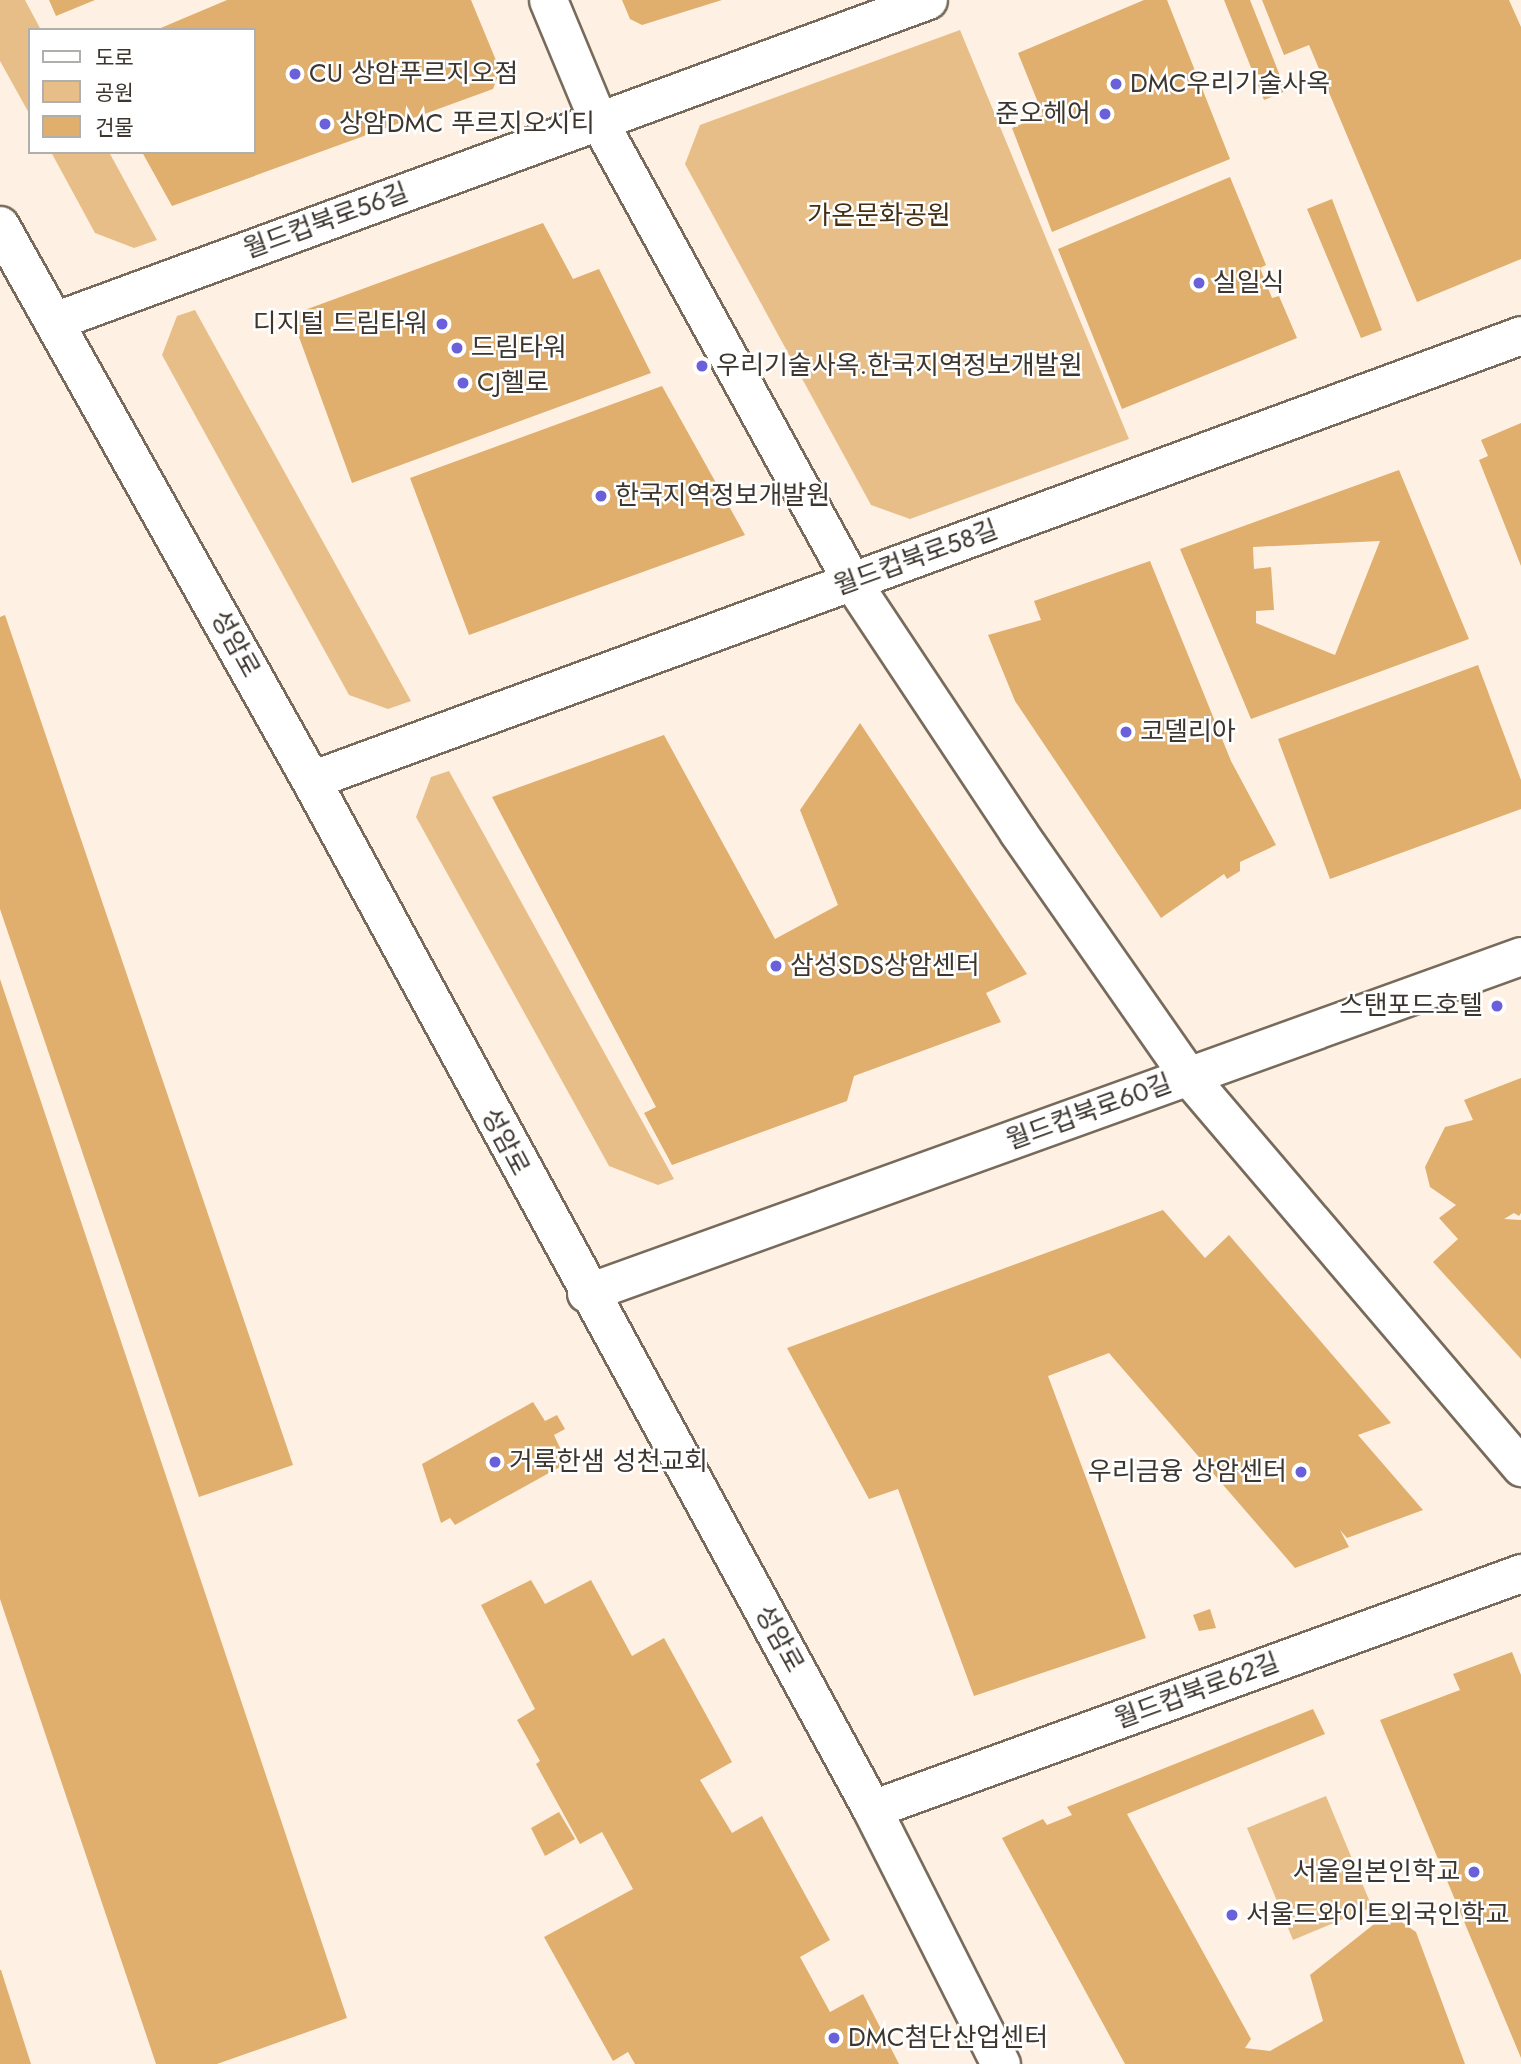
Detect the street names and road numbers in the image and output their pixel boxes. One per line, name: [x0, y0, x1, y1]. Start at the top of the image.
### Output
street label: 월드컵북로56길: [239, 177, 413, 265]
street label: 월드컵북로58길: [830, 514, 1002, 602]
street label: 성암로: [204, 605, 266, 683]
street label: 월드컵북로60길: [1002, 1068, 1176, 1156]
street label: 성암로: [474, 1103, 536, 1181]
street label: 성암로: [748, 1600, 810, 1678]
street label: 월드컵북로62길: [1110, 1647, 1284, 1735]

